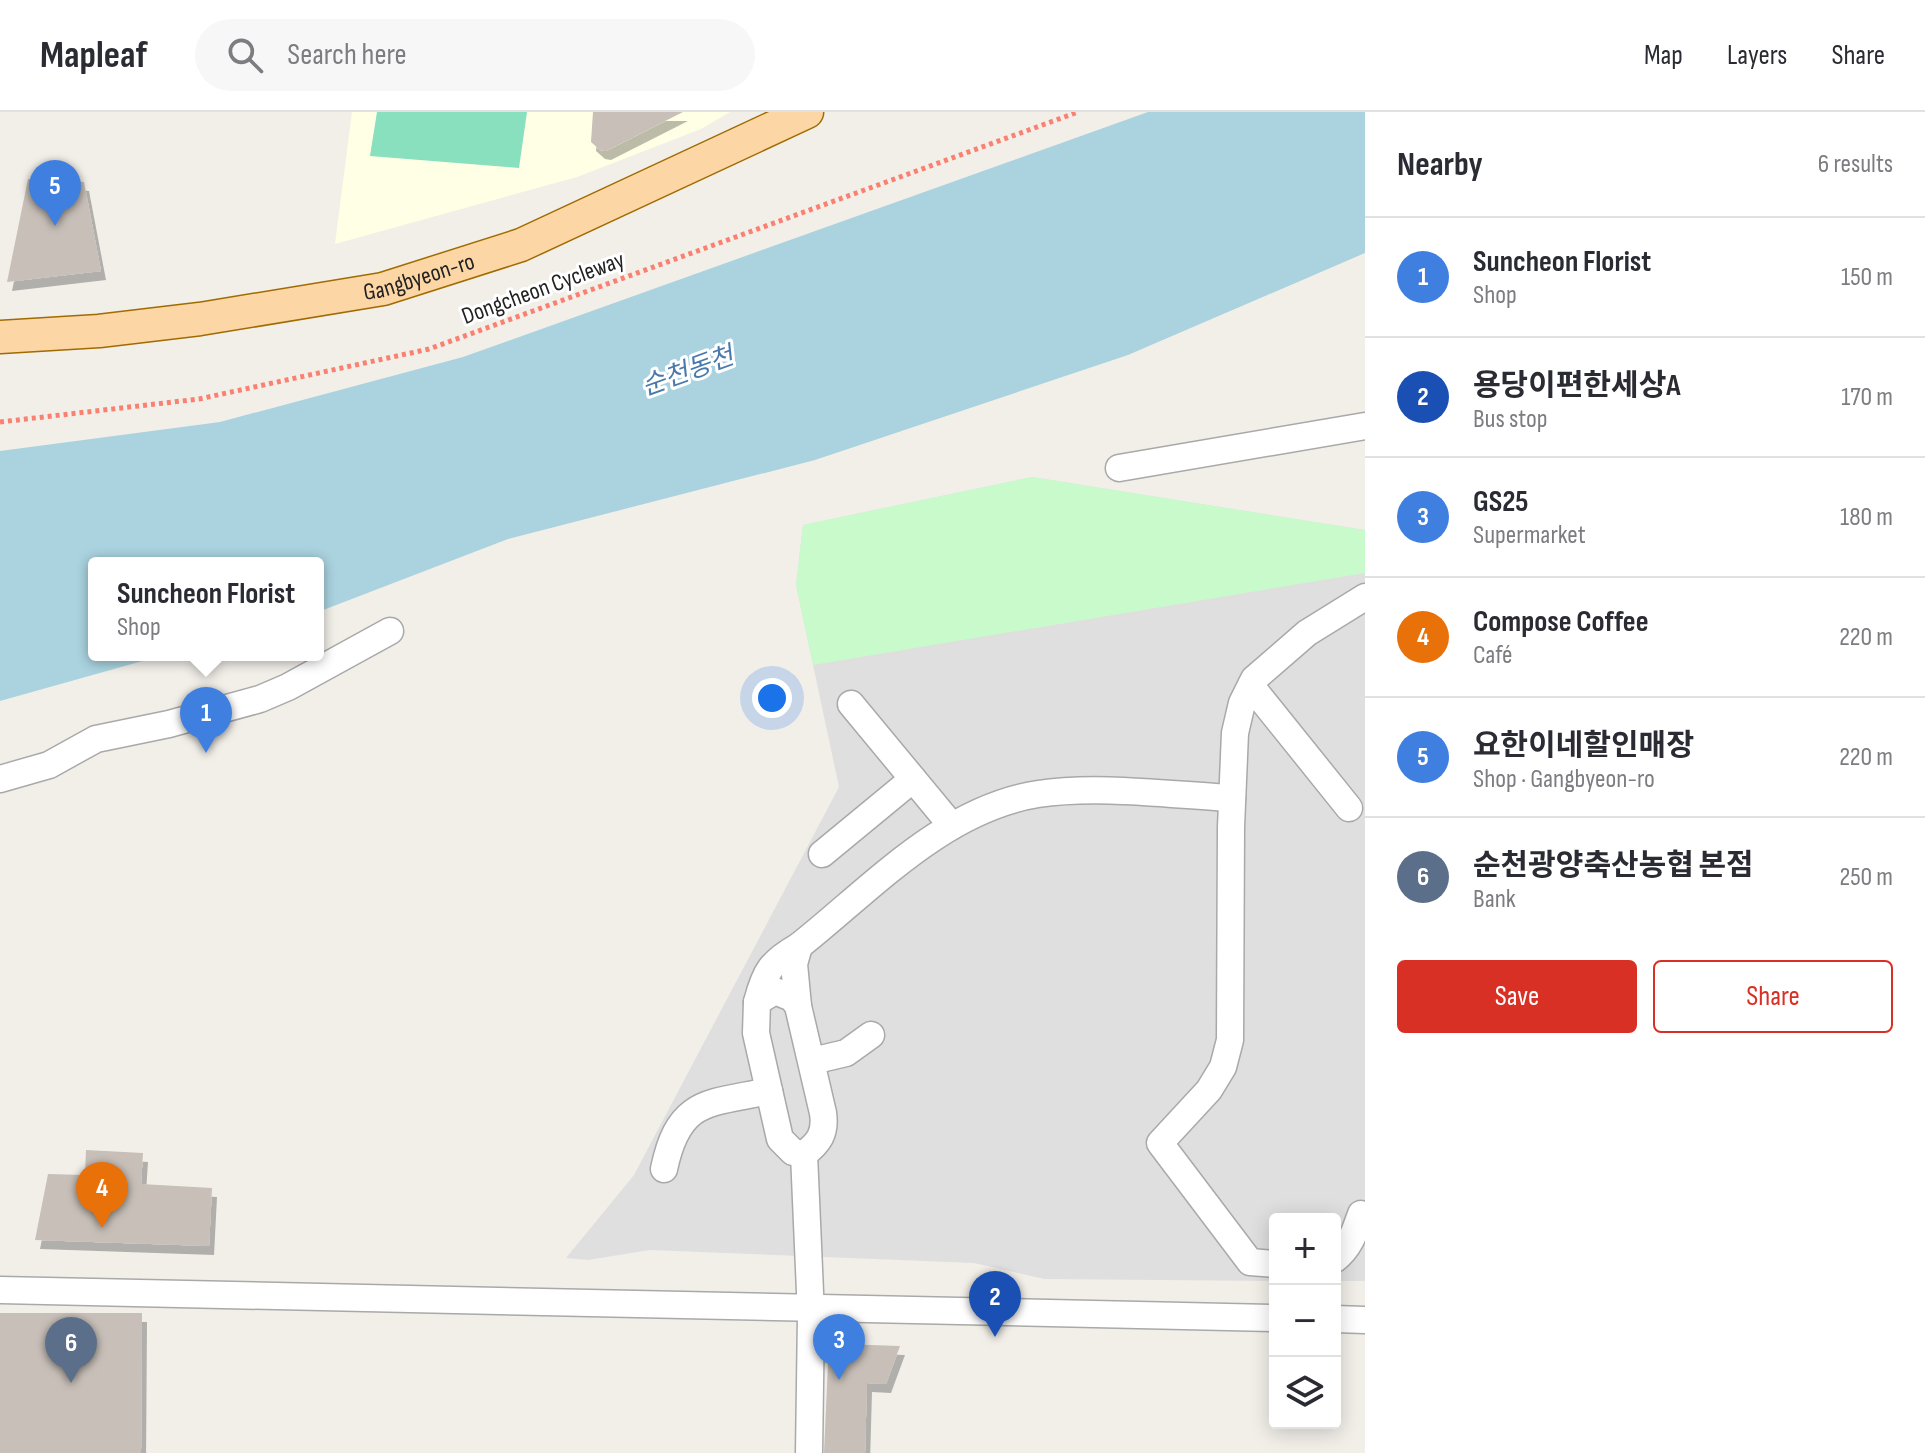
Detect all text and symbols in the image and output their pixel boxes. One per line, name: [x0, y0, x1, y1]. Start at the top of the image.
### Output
search box: [195, 19, 755, 91]
text: Mapleaf: [40, 33, 147, 78]
icon: search: [223, 33, 267, 77]
text: Search here: [287, 37, 407, 73]
text: Map: [1644, 39, 1683, 72]
text: Layers: [1727, 39, 1787, 72]
text: Share: [1831, 39, 1885, 72]
text: Nearby: [1397, 144, 1483, 185]
text: 6 results: [1818, 149, 1893, 180]
pin: 5: [29, 160, 81, 226]
text: Suncheon Florist: [1473, 244, 1651, 280]
street label: Dongcheon Cycleway: [458, 245, 628, 331]
street label: Gangbyeon-ro: [361, 246, 478, 307]
text: 1: [1418, 262, 1428, 293]
text: 150 m: [1841, 262, 1893, 293]
text: Shop: [1473, 280, 1517, 311]
water label: 순천동천: [638, 340, 741, 403]
text: 용당이편한세상A: [1473, 368, 1680, 404]
text: 2: [1417, 382, 1429, 413]
text: 170 m: [1841, 382, 1893, 413]
text: Bus stop: [1473, 404, 1548, 435]
text: GS25: [1473, 484, 1528, 520]
text: 3: [1417, 502, 1429, 533]
text: 180 m: [1840, 502, 1893, 533]
text: Supermarket: [1473, 520, 1586, 551]
popup: [88, 557, 324, 661]
text: Suncheon Florist: [117, 576, 295, 612]
text: Compose Coffee: [1473, 604, 1648, 640]
text: Shop: [117, 612, 161, 643]
text: 4: [1417, 622, 1429, 653]
text: 220 m: [1839, 622, 1893, 653]
text: Café: [1473, 640, 1513, 671]
your location: [752, 678, 792, 718]
pin: 1: [180, 687, 232, 753]
text: 요한이네할인매장: [1473, 728, 1694, 764]
text: 5: [1417, 742, 1429, 773]
text: 220 m: [1839, 742, 1893, 773]
text: Shop · Gangbyeon-ro: [1473, 764, 1655, 795]
text: 순천광양축산농협 본점: [1473, 848, 1754, 884]
text: 6: [1417, 862, 1429, 893]
text: 250 m: [1839, 862, 1893, 893]
text: Bank: [1473, 884, 1516, 915]
button: Save: [1397, 960, 1637, 1033]
button: Share: [1653, 960, 1893, 1033]
pin: 4: [76, 1162, 128, 1228]
map controls: [1269, 1213, 1341, 1429]
button: +: [1269, 1213, 1341, 1285]
pin: 2: [969, 1271, 1021, 1337]
button: −: [1269, 1285, 1341, 1357]
pin: 3: [813, 1314, 865, 1380]
pin: 6: [45, 1317, 97, 1383]
button: layers: [1269, 1357, 1341, 1429]

